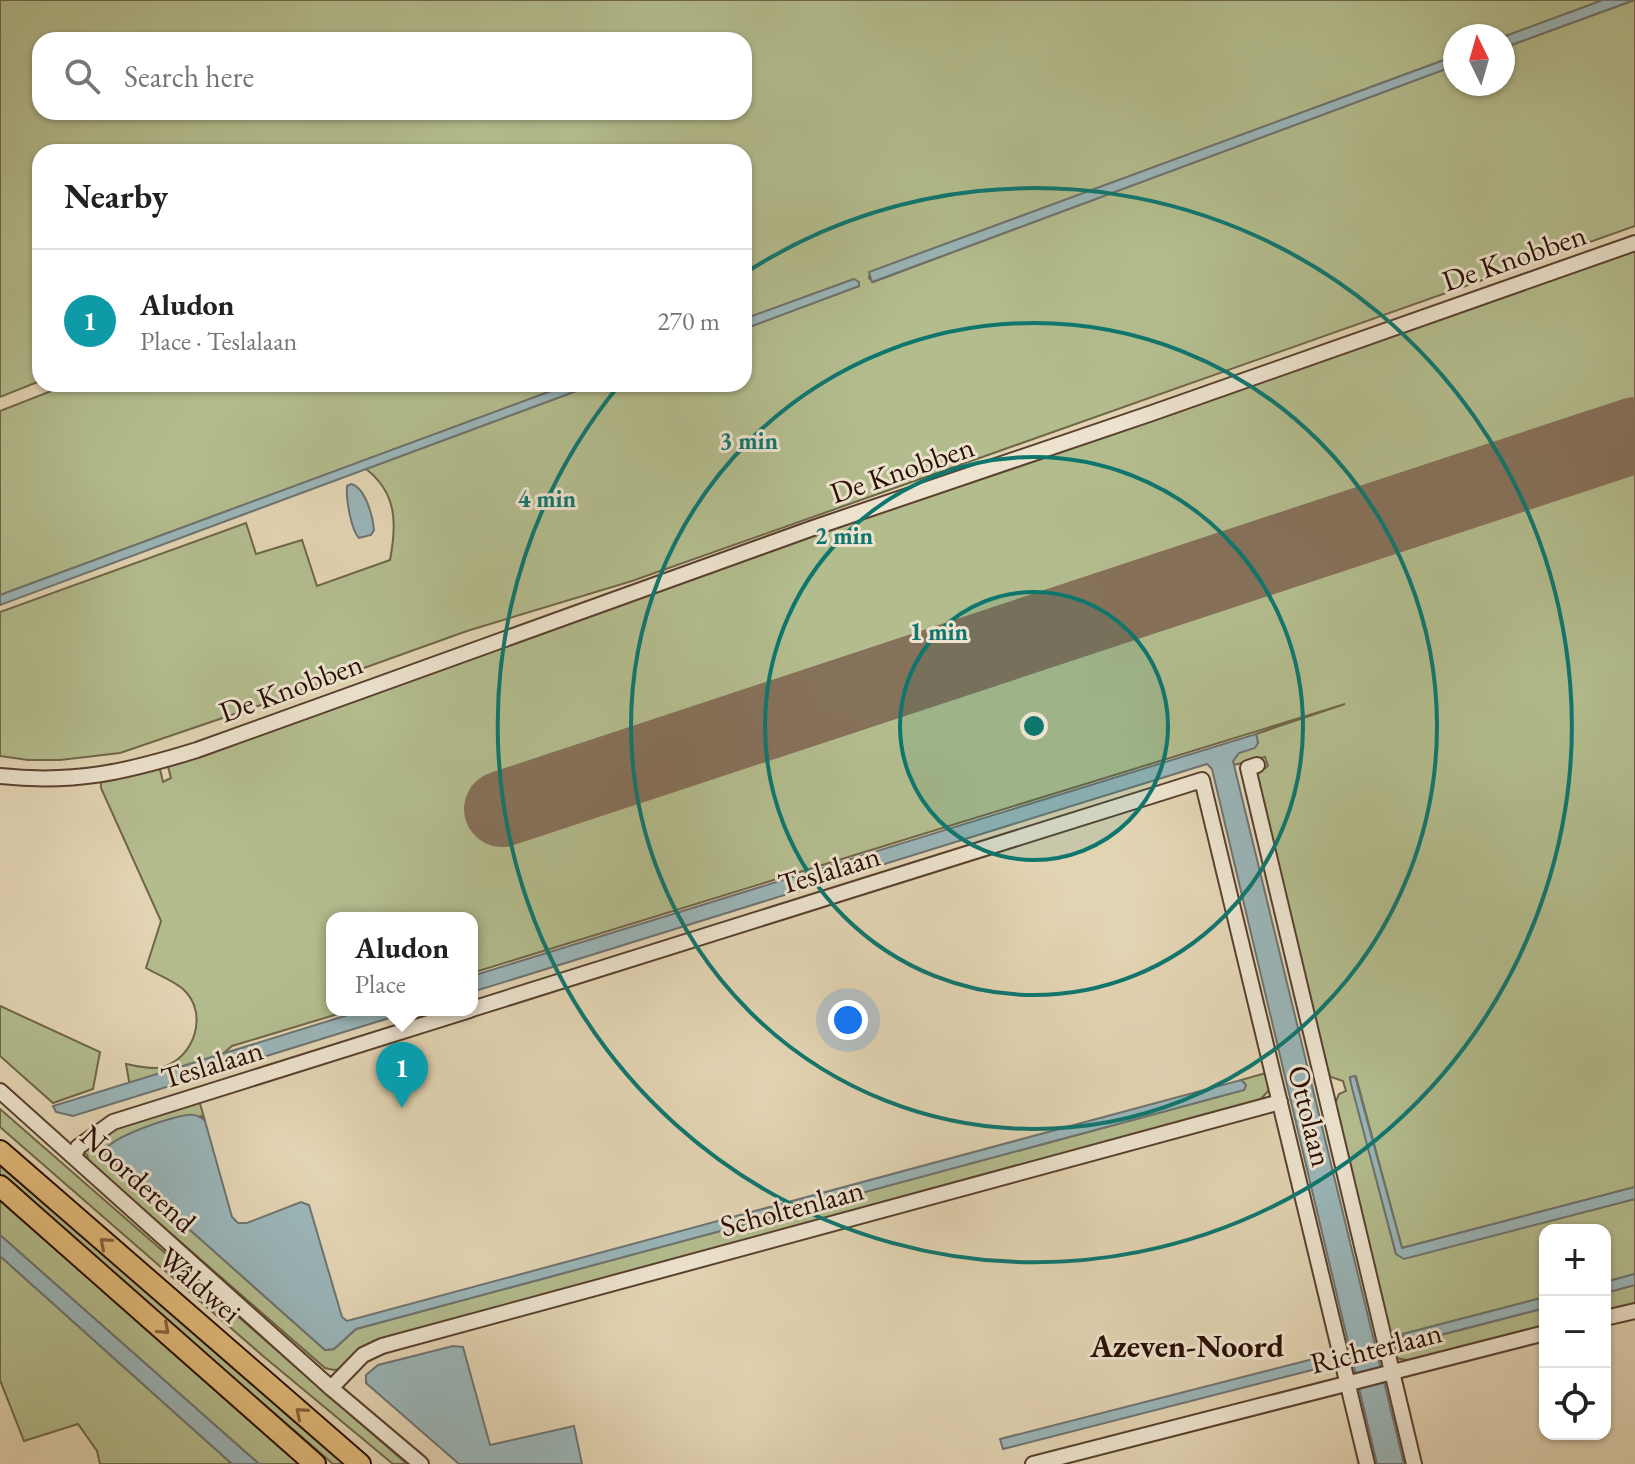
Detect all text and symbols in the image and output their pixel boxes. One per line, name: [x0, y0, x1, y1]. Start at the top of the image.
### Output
north arrow: [1443, 24, 1515, 96]
search box: [32, 32, 752, 120]
icon: search: [60, 54, 104, 98]
text: Search here: [124, 57, 254, 96]
text: Nearby: [64, 174, 168, 218]
street label: De Knobben: [1437, 215, 1591, 300]
text: Aludon: [140, 285, 235, 324]
text: 1: [83, 304, 97, 338]
text: 270 m: [657, 304, 720, 338]
text: Place · Teslalaan: [140, 324, 297, 358]
text: 3 min: [720, 425, 779, 456]
street label: De Knobben: [825, 427, 979, 512]
text: 4 min: [518, 483, 577, 514]
text: 2 min: [815, 520, 874, 551]
text: 1 min: [910, 616, 969, 647]
street label: De Knobben: [214, 644, 368, 731]
centre of rings: [1020, 712, 1048, 740]
street label: Teslalaan: [773, 836, 885, 903]
popup: [326, 912, 478, 1016]
text: Aludon: [355, 928, 449, 967]
text: Place: [355, 967, 406, 1001]
your location: [828, 1000, 868, 1040]
street label: Teslalaan: [156, 1030, 268, 1097]
pin: 1: [376, 1042, 428, 1108]
street label: Ottolaan: [1279, 1061, 1342, 1171]
street label: Noorderend: [72, 1116, 205, 1242]
street label: Scholtenlaan: [716, 1170, 868, 1245]
map controls: [1539, 1224, 1611, 1440]
button: +: [1539, 1224, 1611, 1296]
one-way arrow: [100, 1238, 115, 1252]
street label: Wâldwei: [151, 1238, 250, 1331]
button: −: [1539, 1296, 1611, 1368]
street label: Richterlaan: [1306, 1312, 1446, 1383]
one-way arrow: [155, 1319, 170, 1334]
district label: Azeven-Noord: [1089, 1325, 1284, 1367]
button: locate: [1539, 1368, 1611, 1440]
one-way arrow: [296, 1409, 311, 1423]

